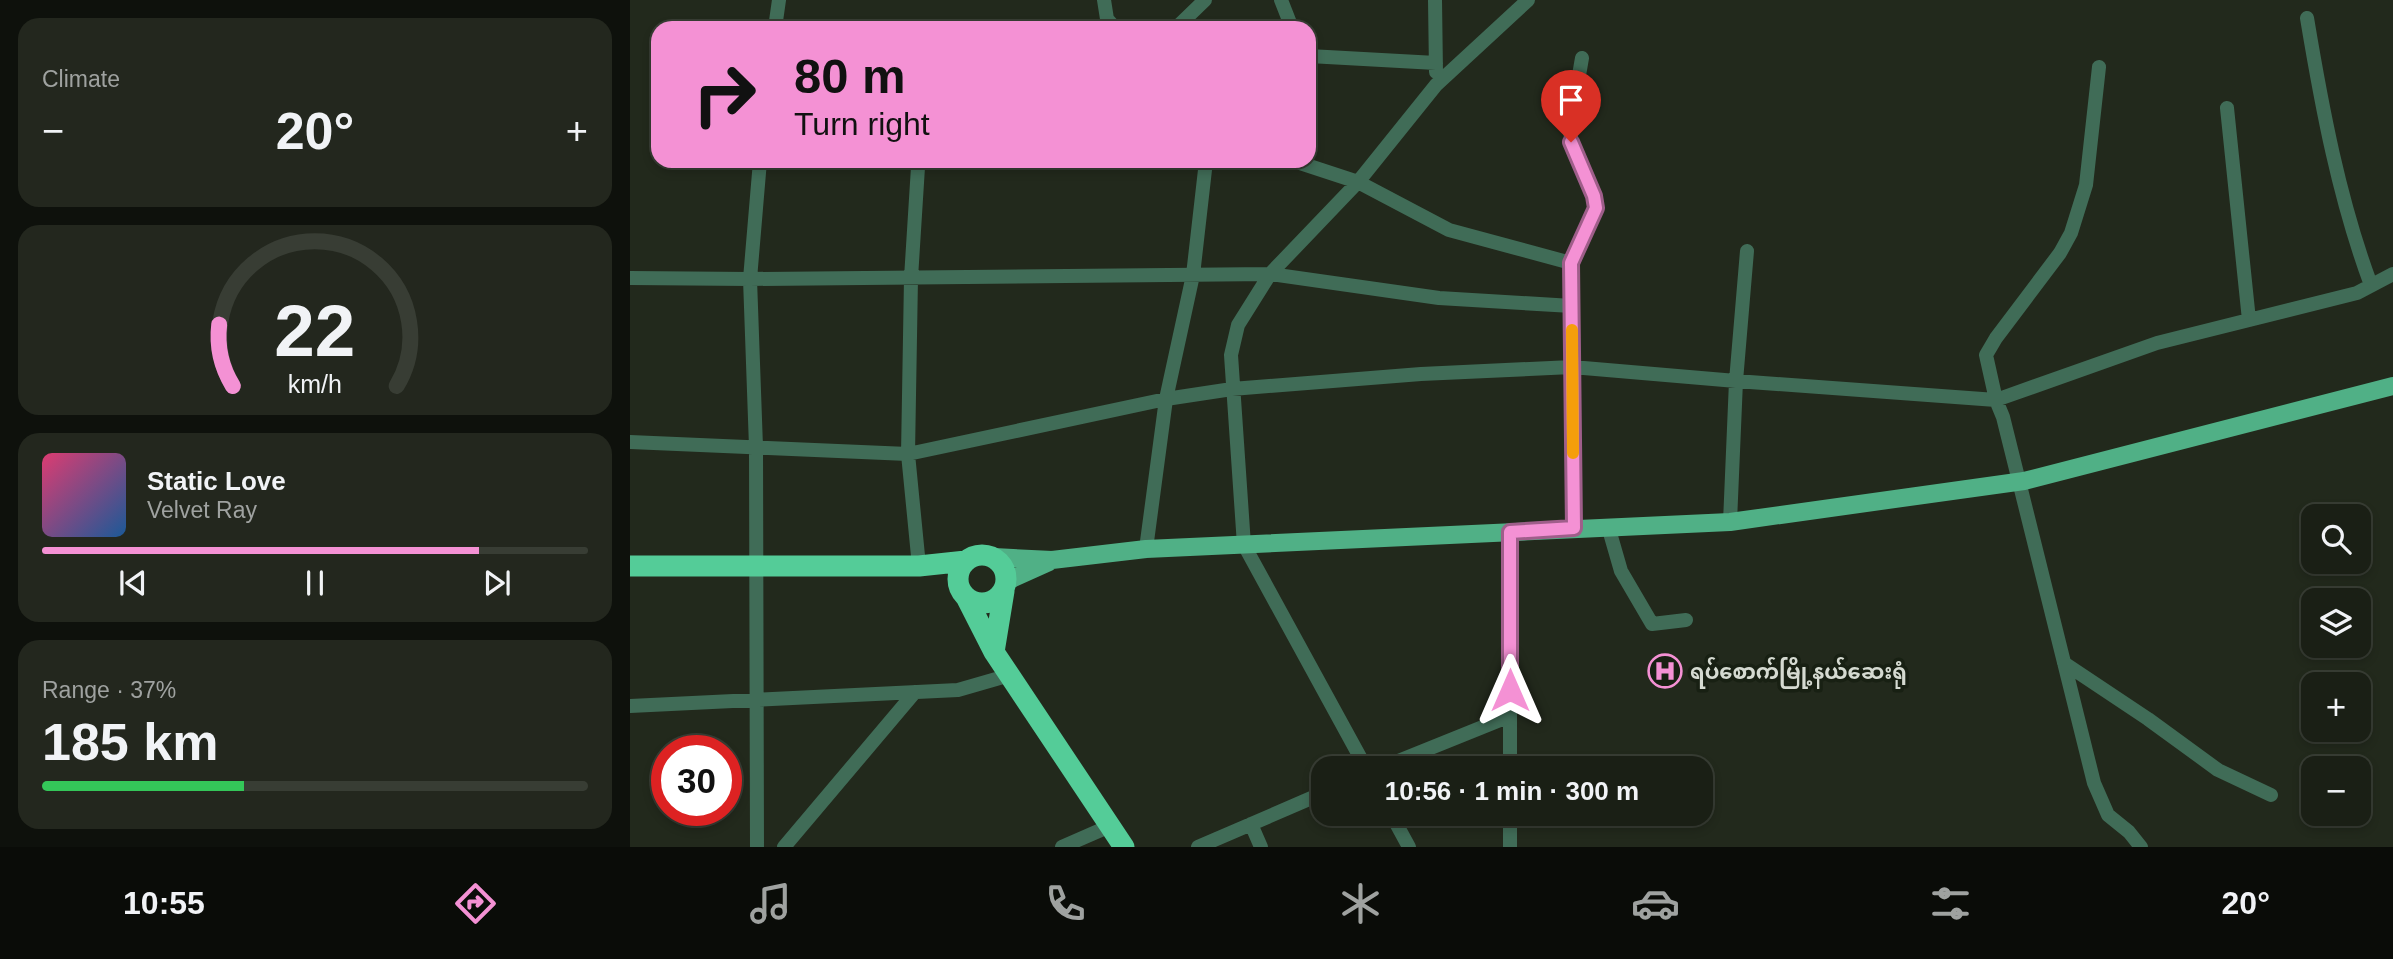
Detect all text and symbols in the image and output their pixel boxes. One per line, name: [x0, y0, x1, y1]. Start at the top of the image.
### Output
icon: right: [679, 49, 770, 140]
text: 80 m: [794, 49, 906, 103]
text: Climate: [42, 66, 120, 92]
pin: [1541, 70, 1601, 142]
icon: arrive: [1552, 81, 1590, 119]
text: 20°: [276, 102, 354, 160]
text: Turn right: [794, 106, 930, 142]
text: −: [42, 110, 64, 152]
text: +: [566, 110, 588, 152]
text: 22: [275, 290, 355, 371]
text: km/h: [288, 370, 342, 398]
text: Static Love: [147, 466, 286, 496]
text: Velvet Ray: [147, 497, 257, 523]
map controls: [2301, 504, 2371, 826]
button: search: [2301, 504, 2371, 574]
icon: previous: [114, 564, 152, 602]
icon: pause: [296, 564, 334, 602]
icon: next: [478, 564, 516, 602]
button: layers: [2301, 588, 2371, 658]
hospital icon: ရပ်စောက်မြို့နယ်ဆေးရုံ: [1646, 652, 1684, 690]
position arrow: [1473, 653, 1547, 727]
place label: ရပ်စောက်မြို့နယ်ဆေးရုံ: [1690, 656, 1907, 689]
button: +: [2301, 672, 2371, 742]
text: Range · 37%: [42, 677, 176, 703]
text: 185 km: [42, 713, 218, 771]
speed limit sign: 30: [651, 735, 742, 826]
button: −: [2301, 756, 2371, 826]
text: 10:56 · 1 min · 300 m: [1385, 776, 1639, 806]
icon: directions: [451, 879, 500, 928]
icon: music: [746, 879, 795, 928]
icon: phone: [1041, 879, 1090, 928]
icon: climate: [1336, 879, 1385, 928]
icon: car: [1631, 879, 1680, 928]
icon: filters: [1926, 879, 1975, 928]
text: 10:55: [123, 885, 205, 921]
text: 20°: [2222, 885, 2270, 921]

